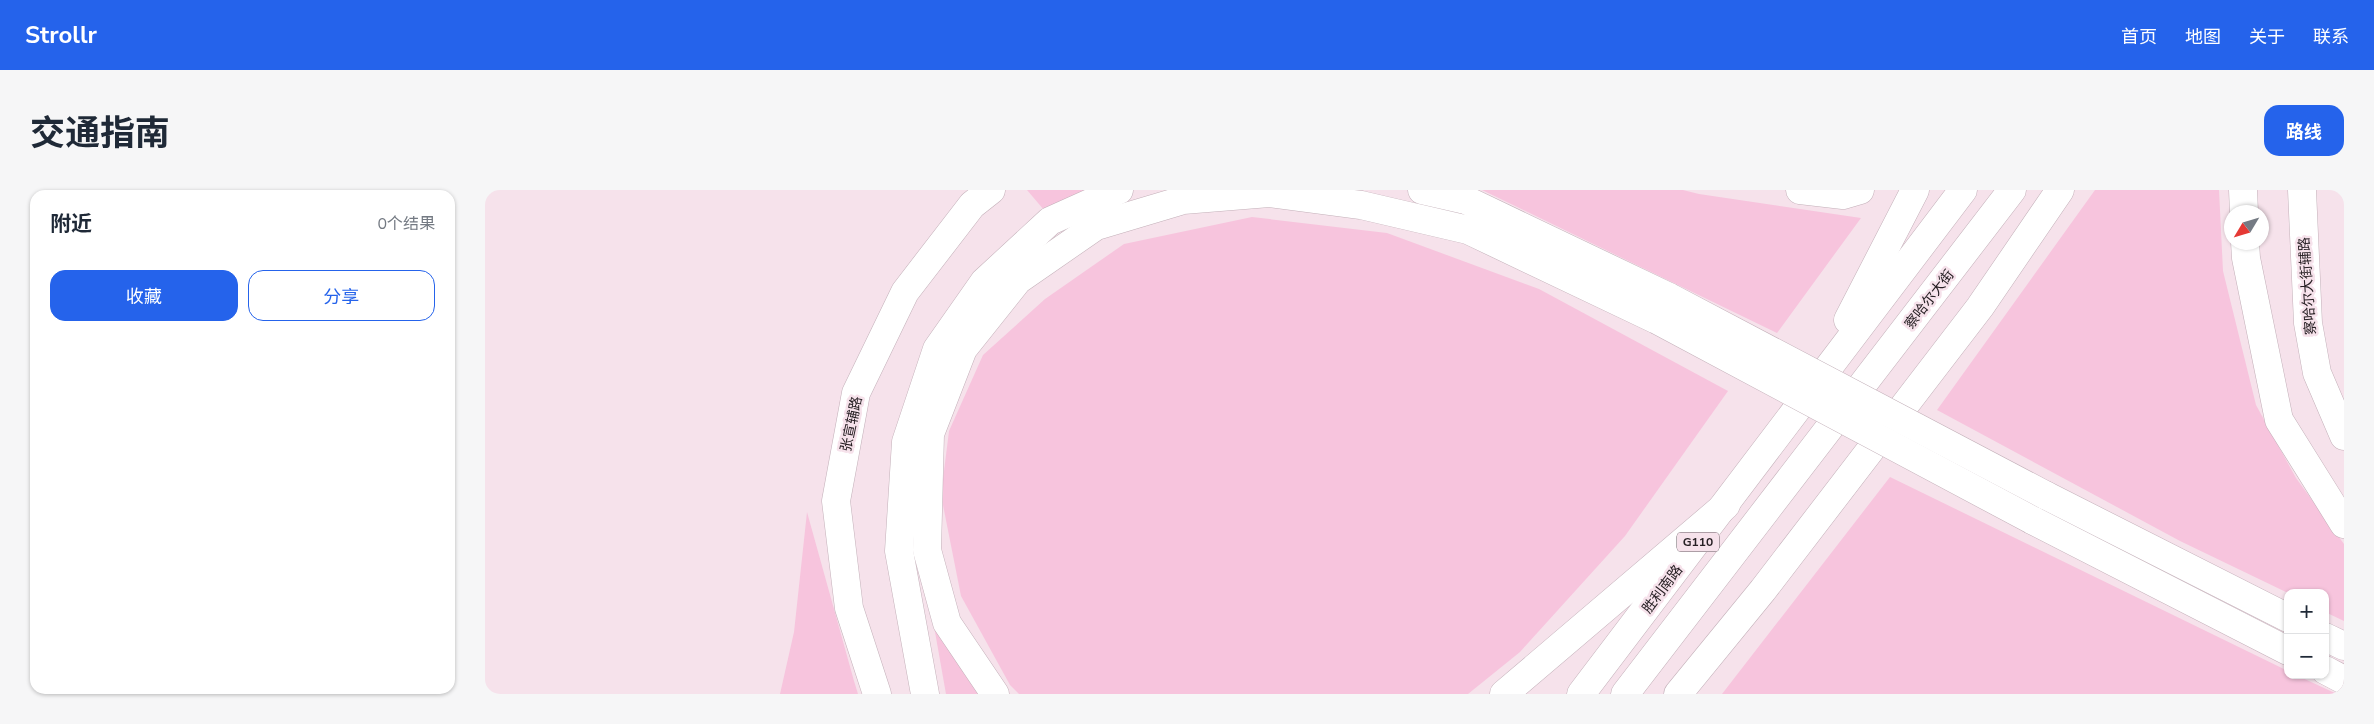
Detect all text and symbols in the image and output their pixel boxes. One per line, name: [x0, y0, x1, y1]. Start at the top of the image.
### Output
text: Strollr: [25, 19, 97, 51]
text: 首页: [2121, 25, 2157, 49]
text: 地图: [2185, 25, 2221, 49]
text: 关于: [2249, 25, 2285, 49]
text: 联系: [2313, 25, 2349, 49]
button: 路线: [2264, 105, 2344, 156]
text: 交通指南: [30, 110, 170, 157]
north arrow: [2224, 205, 2269, 250]
text: 附近: [50, 210, 92, 238]
text: 0个结果: [377, 213, 435, 235]
street label: 察哈尔大街辅路: [2295, 236, 2320, 336]
street label: 察哈尔大街: [1900, 266, 1958, 333]
button: 收藏: [50, 270, 238, 321]
button: 分享: [248, 270, 435, 321]
street label: 张宣辅路: [836, 395, 867, 453]
road number: G110: [1677, 532, 1719, 552]
street label: 胜利南路: [1638, 561, 1687, 617]
map controls: [2284, 589, 2329, 679]
button: +: [2284, 589, 2329, 634]
button: −: [2284, 634, 2329, 679]

